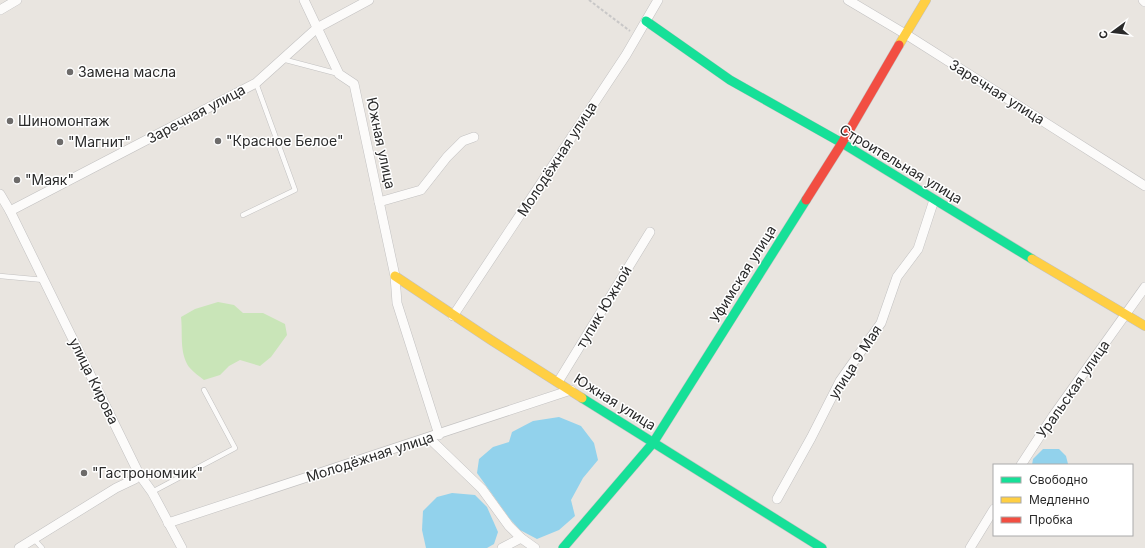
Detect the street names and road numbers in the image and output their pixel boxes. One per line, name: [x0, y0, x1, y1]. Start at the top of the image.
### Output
street label: Заречная улица: [947, 55, 1048, 128]
street label: Заречная улица: [144, 80, 248, 147]
street label: Южная улица: [363, 96, 399, 190]
street label: Молодёжная улица: [513, 98, 600, 219]
street label: Строительная улица: [837, 120, 966, 207]
street label: Уфимская улица: [706, 222, 779, 325]
street label: тупик Южной: [572, 262, 635, 351]
street label: улица 9 Мая: [824, 322, 885, 402]
street label: улица Кирова: [66, 335, 123, 427]
street label: Уральская улица: [1032, 336, 1113, 441]
street label: Южная улица: [571, 370, 659, 433]
street label: Молодёжная улица: [304, 428, 436, 485]

